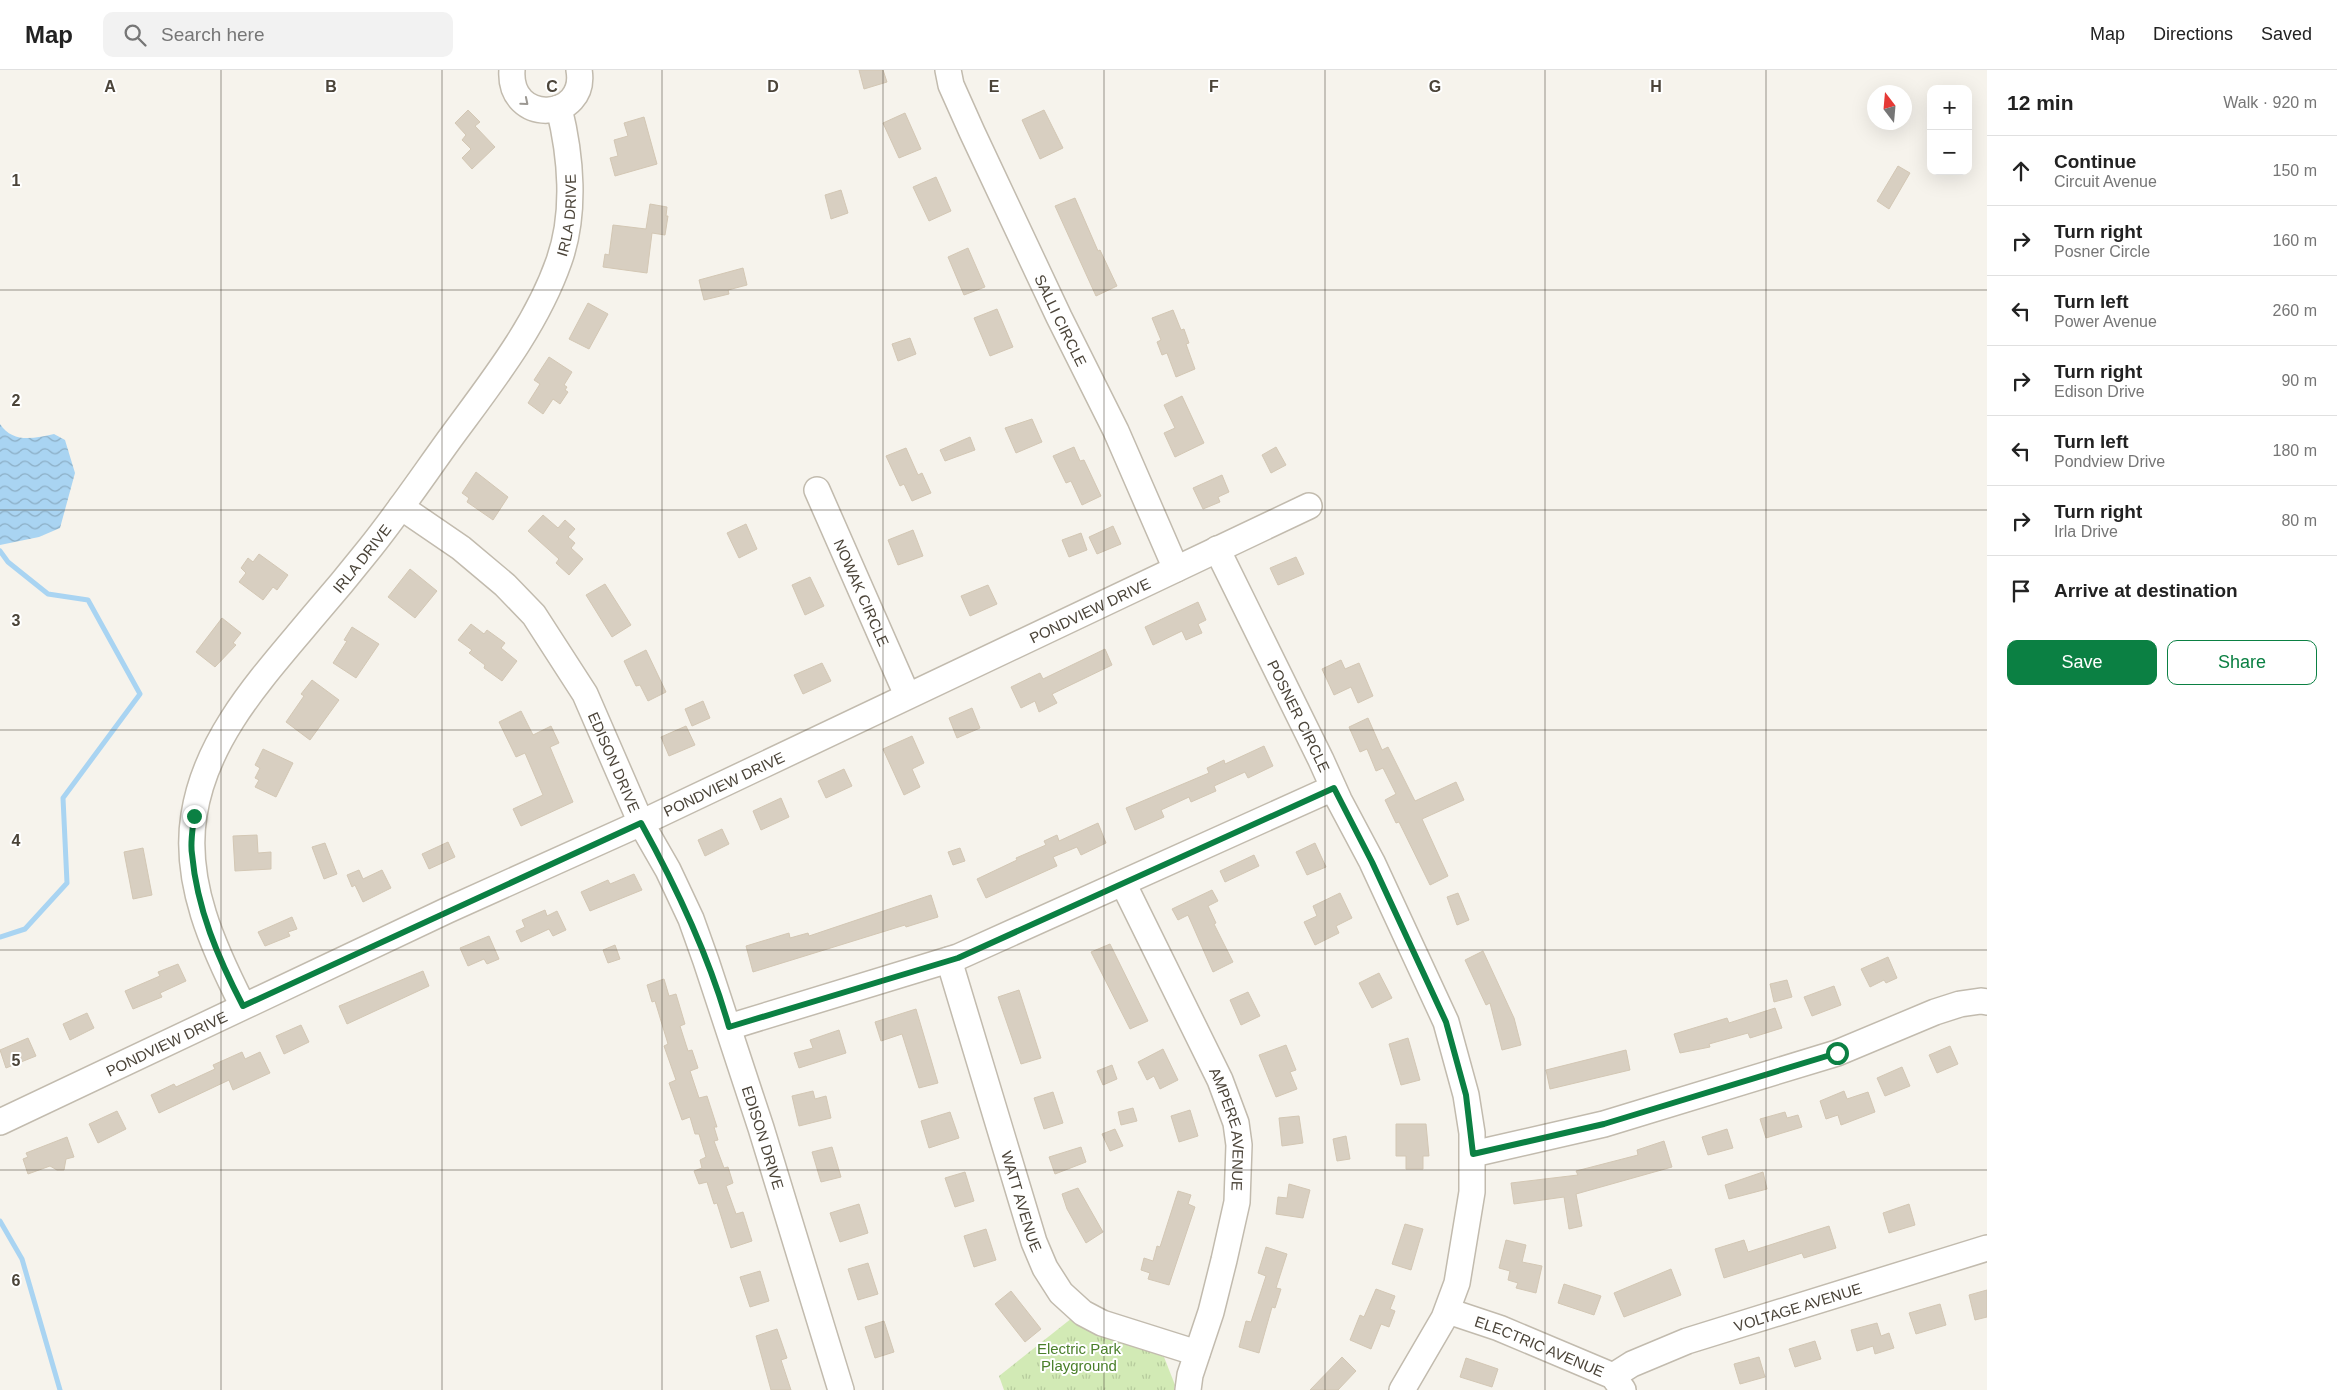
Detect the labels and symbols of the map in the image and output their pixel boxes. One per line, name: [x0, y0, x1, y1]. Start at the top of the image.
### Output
text: A: [104, 78, 116, 95]
text: B: [325, 78, 337, 95]
text: C: [546, 78, 558, 95]
text: D: [767, 78, 779, 95]
text: E: [989, 78, 1000, 95]
text: F: [1209, 78, 1219, 95]
text: G: [1429, 78, 1441, 95]
text: H: [1650, 78, 1662, 95]
north arrow: [1867, 85, 1912, 130]
one-way arrow: [519, 97, 528, 106]
text: 1: [12, 172, 21, 189]
street label: IRLA DRIVE: [553, 174, 578, 258]
street label: SALLI CIRCLE: [1032, 272, 1091, 369]
text: 2: [12, 392, 21, 409]
street label: IRLA DRIVE: [329, 521, 394, 596]
street label: NOWAK CIRCLE: [831, 536, 893, 649]
street label: PONDVIEW DRIVE: [1027, 574, 1153, 646]
text: 3: [12, 612, 21, 629]
street label: POSNER CIRCLE: [1264, 657, 1334, 775]
street label: EDISON DRIVE: [585, 709, 644, 815]
street label: PONDVIEW DRIVE: [661, 748, 787, 820]
route end: [183, 805, 206, 828]
text: 4: [12, 832, 21, 849]
street label: PONDVIEW DRIVE: [103, 1007, 230, 1079]
route start: [1826, 1042, 1849, 1065]
text: 5: [12, 1052, 21, 1069]
street label: AMPERE AVENUE: [1207, 1064, 1248, 1191]
street label: EDISON DRIVE: [739, 1083, 788, 1191]
street label: WATT AVENUE: [998, 1149, 1046, 1254]
text: 6: [12, 1272, 21, 1289]
street label: VOLTAGE AVENUE: [1732, 1279, 1864, 1334]
street label: ELECTRIC AVENUE: [1473, 1312, 1607, 1380]
park label: Electric Park Playground: [1037, 1340, 1122, 1374]

